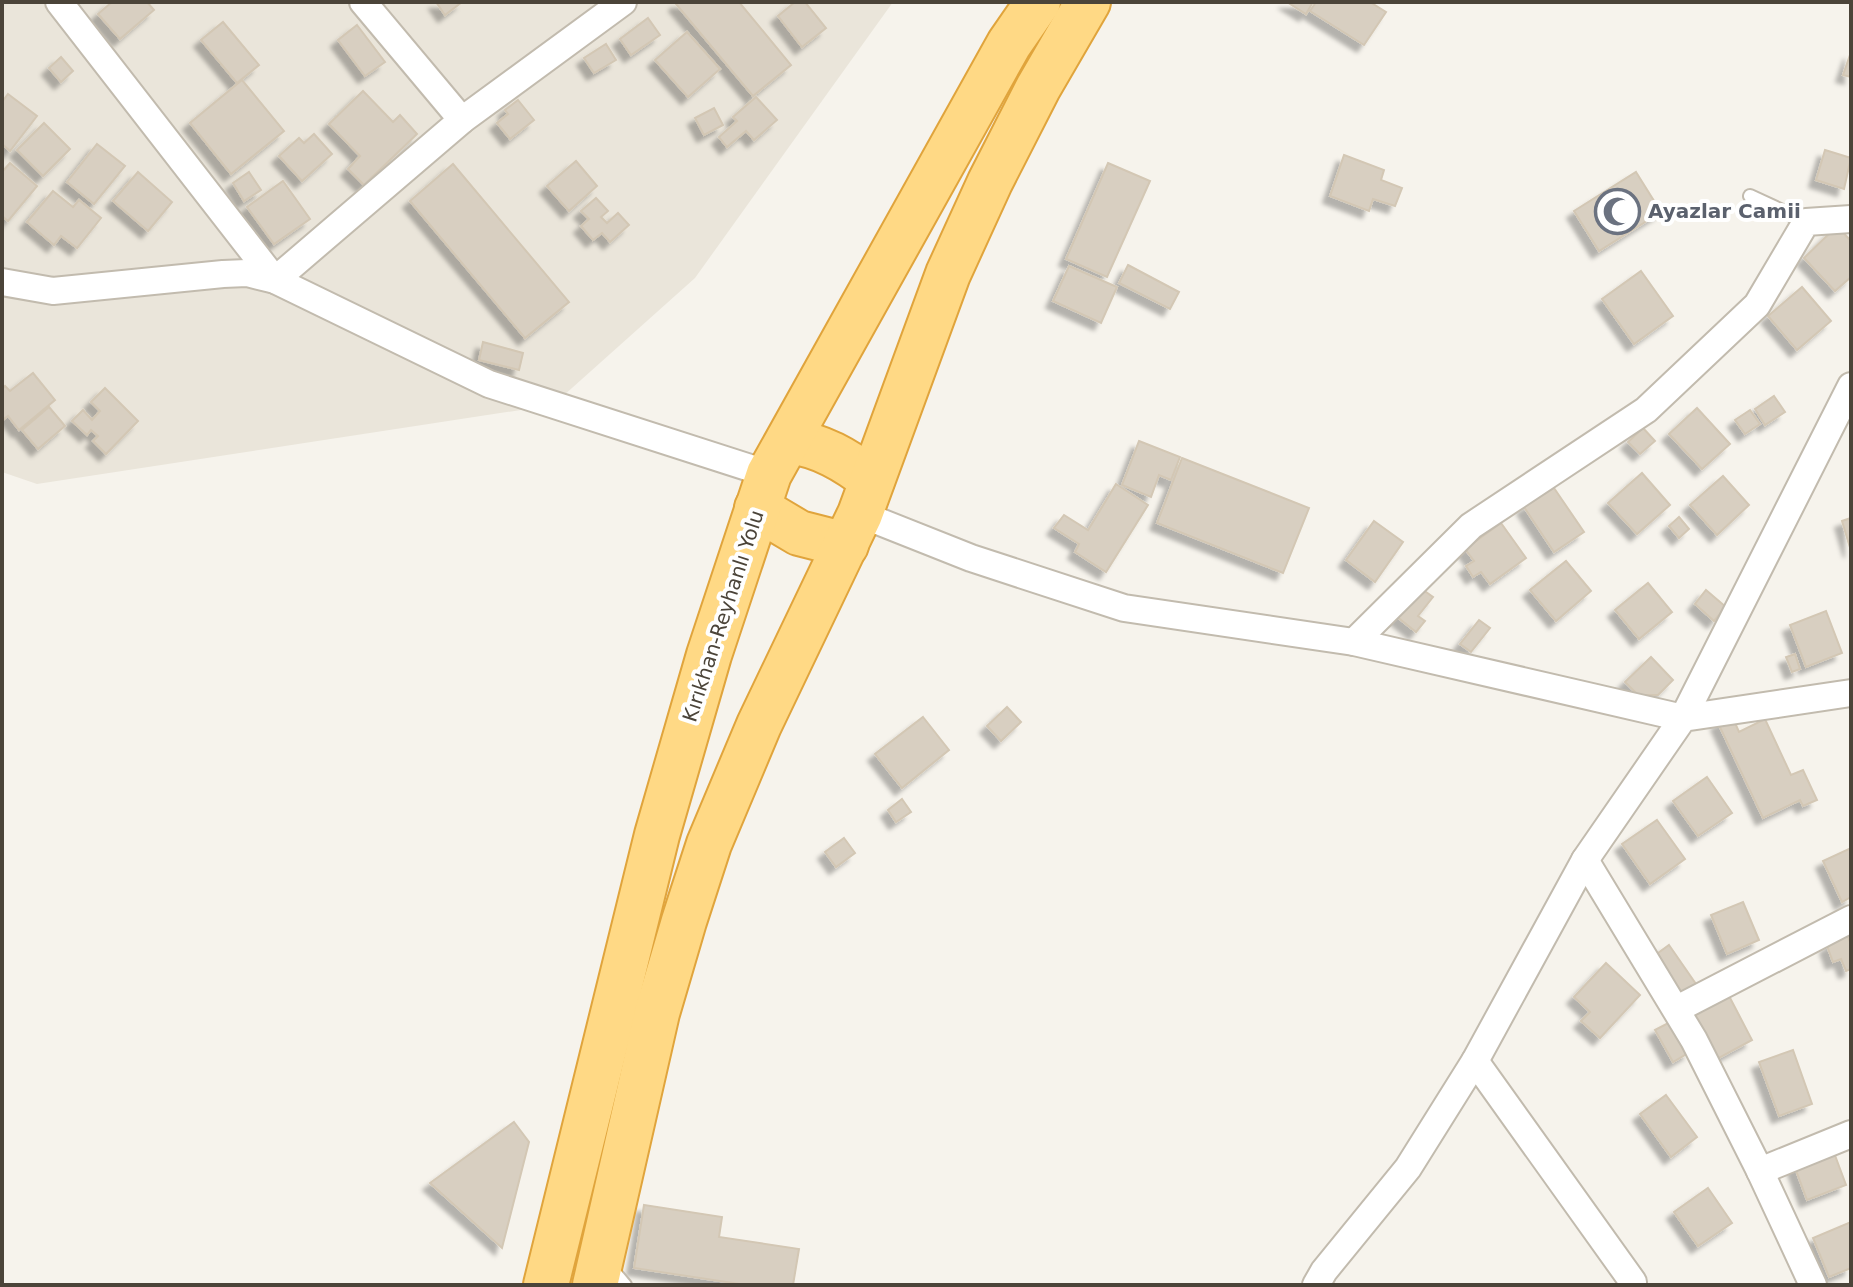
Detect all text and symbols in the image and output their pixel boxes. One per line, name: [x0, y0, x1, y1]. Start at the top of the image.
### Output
mosque icon: Ayazlar Camii: [1593, 187, 1641, 235]
place label: Ayazlar Camii: [1648, 199, 1801, 223]
street label: Kırıkhan-Reyhanlı Yolu: [677, 507, 769, 725]

